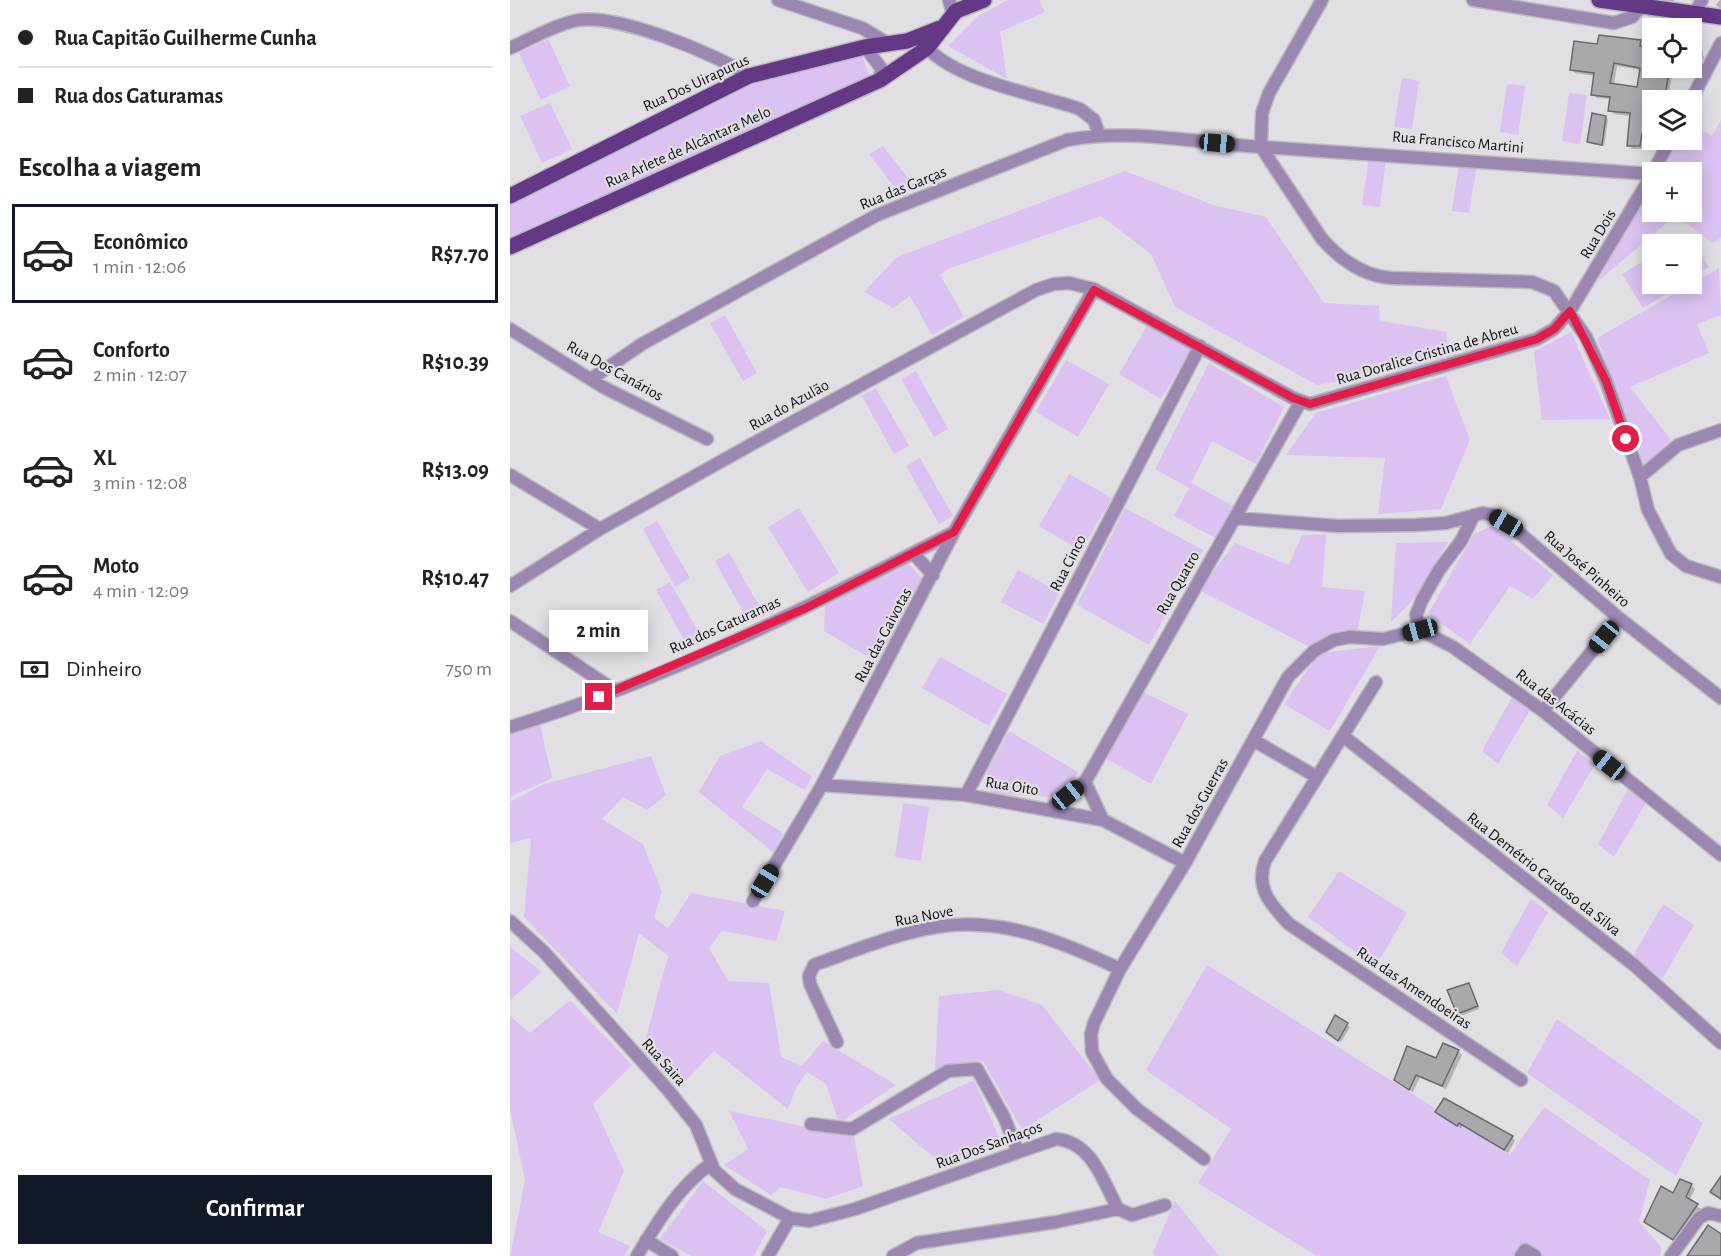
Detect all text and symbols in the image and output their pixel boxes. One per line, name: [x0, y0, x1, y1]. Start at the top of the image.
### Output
map controls: [1642, 18, 1702, 294]
button: locate: [1642, 18, 1702, 78]
text: Rua Capitão Guilherme Cunha: [54, 27, 317, 49]
street label: Rua Dos Uirapurus: [640, 51, 752, 115]
text: Rua dos Gaturamas: [54, 85, 223, 107]
button: layers: [1642, 90, 1702, 150]
street label: Rua Arlete de Alcântara Melo: [603, 103, 773, 191]
street label: Rua Francisco Martini: [1391, 128, 1525, 156]
car: [1198, 132, 1236, 154]
text: Escolha a viagem: [18, 154, 201, 181]
button: +: [1642, 162, 1702, 222]
street label: Rua das Garças: [857, 163, 949, 213]
street label: Rua Dois: [1577, 206, 1619, 262]
icon: car: [21, 227, 75, 281]
text: Econômico: [93, 231, 188, 253]
button: −: [1642, 234, 1702, 294]
text: R$7.70: [431, 243, 489, 265]
text: 1 min · 12:06: [93, 257, 186, 277]
street label: Rua Doralice Cristina de Abreu: [1335, 320, 1519, 388]
icon: car: [21, 335, 75, 389]
street label: Rua Dos Canários: [564, 338, 666, 404]
text: Conforto: [93, 339, 170, 361]
text: R$10.39: [422, 351, 489, 373]
text: 2 min · 12:07: [93, 365, 187, 385]
street label: Rua do Azulão: [746, 376, 832, 434]
route start: [1612, 425, 1639, 452]
icon: car: [21, 443, 75, 497]
text: XL: [93, 447, 116, 469]
text: R$13.09: [422, 459, 489, 481]
text: 3 min · 12:08: [93, 473, 187, 493]
car: [1486, 506, 1526, 540]
street label: Rua José Pinheiro: [1541, 527, 1633, 611]
street label: Rua Cinco: [1047, 532, 1089, 594]
street label: Rua Quatro: [1153, 548, 1204, 618]
icon: car: [21, 551, 75, 605]
text: Moto: [93, 555, 139, 577]
text: R$10.47: [421, 567, 489, 589]
text: 4 min · 12:09: [93, 581, 189, 601]
street label: Rua das Gaivotas: [851, 585, 915, 685]
street label: Rua dos Gaturamas: [667, 593, 783, 657]
callout: 2 min: [550, 610, 648, 652]
car: [1400, 617, 1440, 643]
car: [1586, 617, 1622, 657]
text: 2 min: [576, 621, 621, 641]
icon: cash: [18, 653, 51, 686]
text: Dinheiro: [66, 658, 142, 680]
text: 750 m: [445, 659, 492, 679]
street label: Rua das Acácias: [1513, 666, 1599, 738]
route end: [585, 683, 612, 710]
car: [1589, 747, 1629, 783]
street label: Rua dos Guerras: [1169, 755, 1231, 851]
street label: Rua Oito: [984, 774, 1040, 798]
car: [1048, 777, 1088, 813]
street label: Rua Demétrio Cardoso da Silva: [1464, 809, 1624, 939]
car: [748, 861, 782, 901]
street label: Rua Nove: [894, 903, 954, 929]
street label: Rua das Amendoeiras: [1354, 944, 1474, 1032]
street label: Rua Saira: [639, 1035, 689, 1089]
street label: Rua Dos Sanhaços: [934, 1118, 1044, 1172]
button: Confirmar: [18, 1175, 492, 1244]

